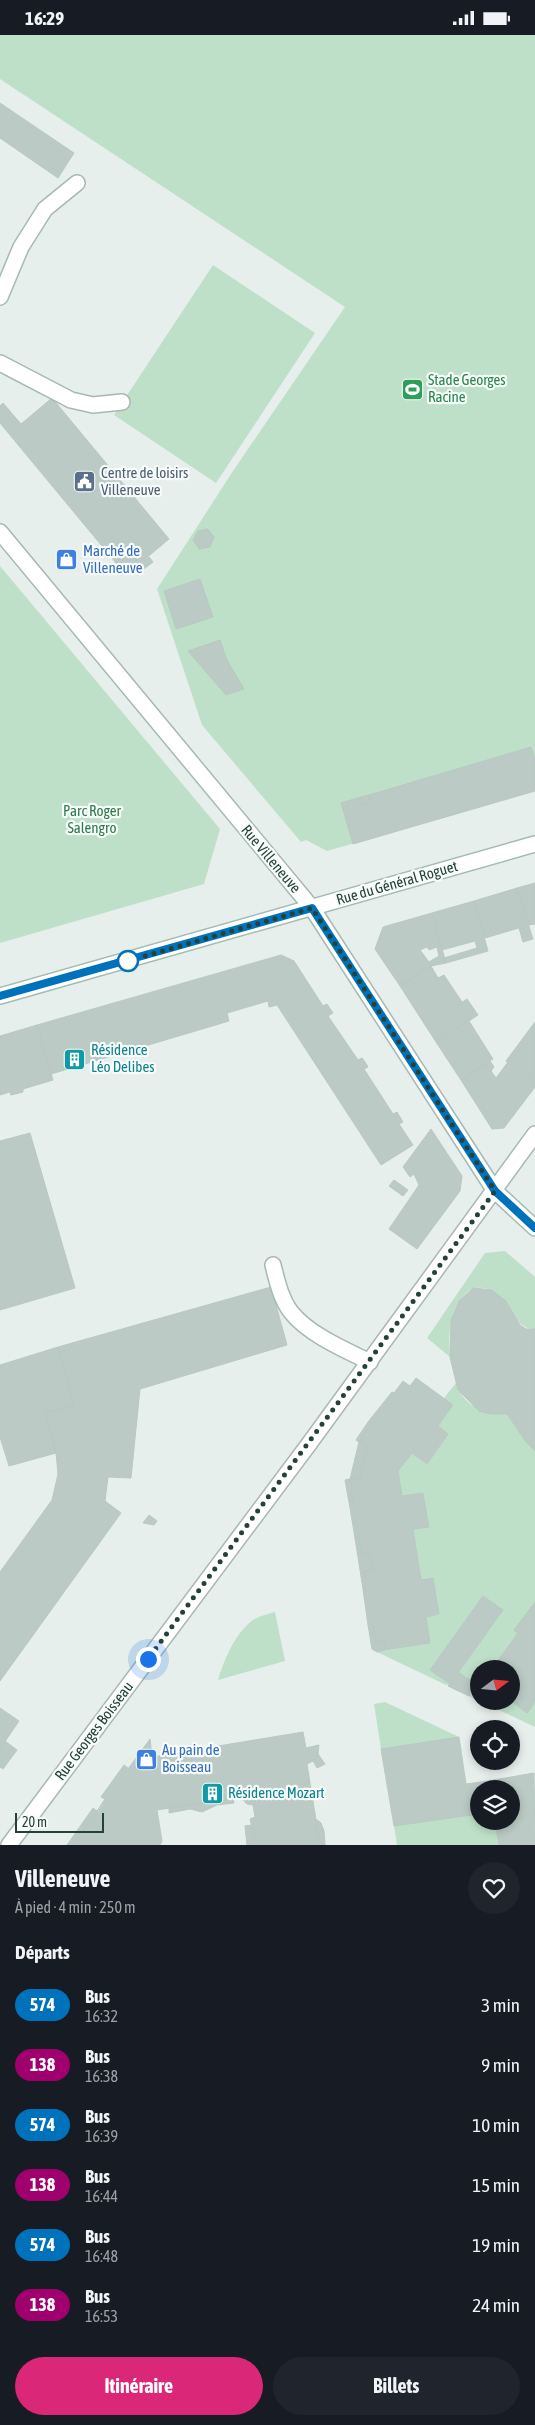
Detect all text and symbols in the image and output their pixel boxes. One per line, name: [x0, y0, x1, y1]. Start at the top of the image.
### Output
text: 16:29: [25, 7, 64, 29]
place label: Stade Georges Racine: [428, 371, 506, 405]
sports icon: Stade Georges Racine: [400, 377, 424, 401]
place label: Centre de loisirs Villeneuve: [101, 464, 188, 498]
public building icon: Centre de loisirs Villeneuve: [73, 470, 97, 494]
place label: Marché de Villeneuve: [83, 542, 143, 576]
shop icon: Marché de Villeneuve: [55, 548, 79, 572]
park label: Parc Roger Salengro: [63, 802, 122, 836]
street label: Rue Villeneuve: [238, 821, 305, 896]
street label: Rue du Général Roguet: [334, 857, 459, 908]
unlabelled marker: [117, 950, 139, 972]
place label: Résidence Léo Delibes: [91, 1041, 155, 1075]
building icon: Résidence Léo Delibes: [63, 1047, 87, 1071]
your location: [136, 1647, 161, 1672]
north arrow: [470, 1660, 520, 1710]
map controls: [470, 1660, 520, 1830]
street label: Rue Georges Boisseau: [51, 1678, 136, 1783]
button: locate: [470, 1720, 520, 1770]
place label: Au pain de Boisseau: [162, 1741, 220, 1775]
shop icon: Au pain de Boisseau: [134, 1747, 158, 1771]
button: layers: [470, 1780, 520, 1830]
building icon: Résidence Mozart: [200, 1781, 224, 1805]
place label: Résidence Mozart: [228, 1784, 325, 1801]
scale bar: [15, 1810, 104, 1833]
text: 20 m: [22, 1814, 47, 1830]
button: heart: [468, 1862, 520, 1914]
text: Villeneuve: [15, 1865, 110, 1892]
text: À pied · 4 min · 250 m: [15, 1898, 136, 1916]
text: Départs: [15, 1941, 70, 1963]
text: Bus: [85, 1985, 110, 2007]
text: 574: [30, 1994, 55, 2015]
text: 3 min: [481, 1994, 520, 2016]
text: 16:32: [85, 2007, 118, 2025]
text: Bus: [85, 2045, 110, 2067]
text: 138: [30, 2054, 55, 2075]
text: 9 min: [481, 2054, 520, 2076]
text: 16:38: [85, 2067, 118, 2085]
text: Bus: [85, 2105, 110, 2127]
text: 574: [30, 2114, 55, 2135]
text: 10 min: [472, 2114, 520, 2136]
text: 16:39: [85, 2127, 118, 2145]
text: Bus: [85, 2165, 110, 2187]
text: 138: [30, 2174, 55, 2195]
text: 15 min: [472, 2174, 520, 2196]
text: 16:44: [85, 2187, 118, 2205]
text: Bus: [85, 2225, 110, 2247]
text: 574: [30, 2234, 55, 2255]
text: 19 min: [472, 2234, 520, 2256]
text: 16:48: [85, 2247, 118, 2265]
text: Bus: [85, 2285, 110, 2307]
text: 138: [30, 2294, 55, 2315]
text: 24 min: [472, 2294, 520, 2316]
text: 16:53: [85, 2307, 118, 2325]
button: Itinéraire: [15, 2357, 263, 2415]
button: Billets: [273, 2357, 520, 2415]

